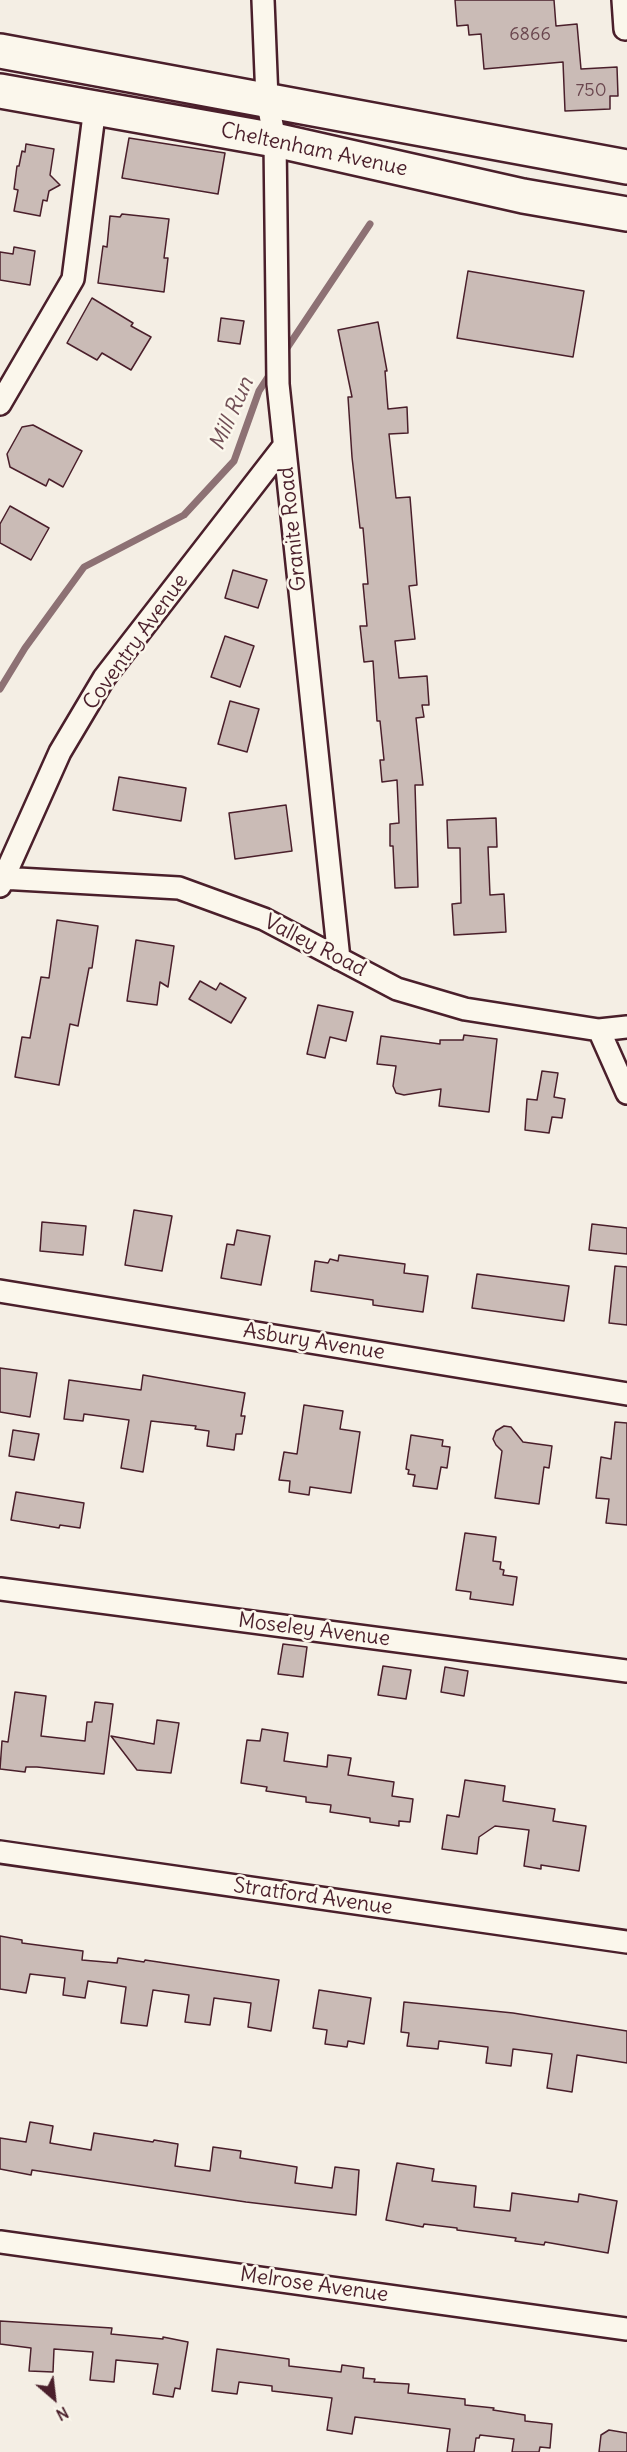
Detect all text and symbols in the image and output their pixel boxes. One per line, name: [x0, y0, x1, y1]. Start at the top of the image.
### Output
house number: 6866: [509, 24, 551, 46]
house number: 750: [575, 80, 607, 102]
street label: Cheltenham Avenue: [218, 118, 410, 182]
water label: Mill Run: [204, 373, 260, 455]
street label: Granite Road: [274, 466, 312, 592]
street label: Coventry Avenue: [78, 569, 194, 715]
street label: Valley Road: [260, 910, 370, 982]
street label: Asbury Avenue: [242, 1318, 386, 1366]
street label: Moseley Avenue: [237, 1608, 391, 1652]
street label: Stratford Avenue: [232, 1873, 394, 1921]
street label: Melrose Avenue: [238, 2262, 390, 2308]
north arrow: [24, 2368, 84, 2428]
text: N: [53, 2402, 72, 2425]

